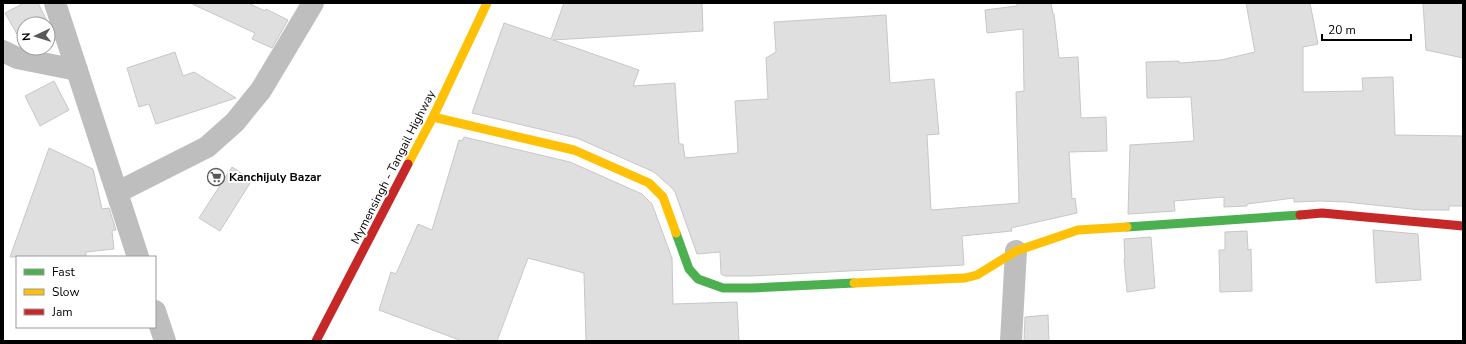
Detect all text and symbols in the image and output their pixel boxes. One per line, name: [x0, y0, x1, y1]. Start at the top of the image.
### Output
north arrow: [16, 16, 56, 56]
scale bar: [1322, 16, 1411, 42]
text: 20 m: [1328, 22, 1356, 38]
text: N: [19, 32, 34, 41]
street label: Mymensingh - Tangail Highway: [347, 87, 439, 247]
supermarket icon: Kanchijuly Bazar: [206, 167, 226, 187]
place label: Kanchijuly Bazar: [229, 169, 322, 185]
legend: [16, 256, 156, 328]
text: Fast: [52, 264, 75, 280]
text: Slow: [52, 284, 80, 300]
text: Jam: [51, 304, 73, 320]

